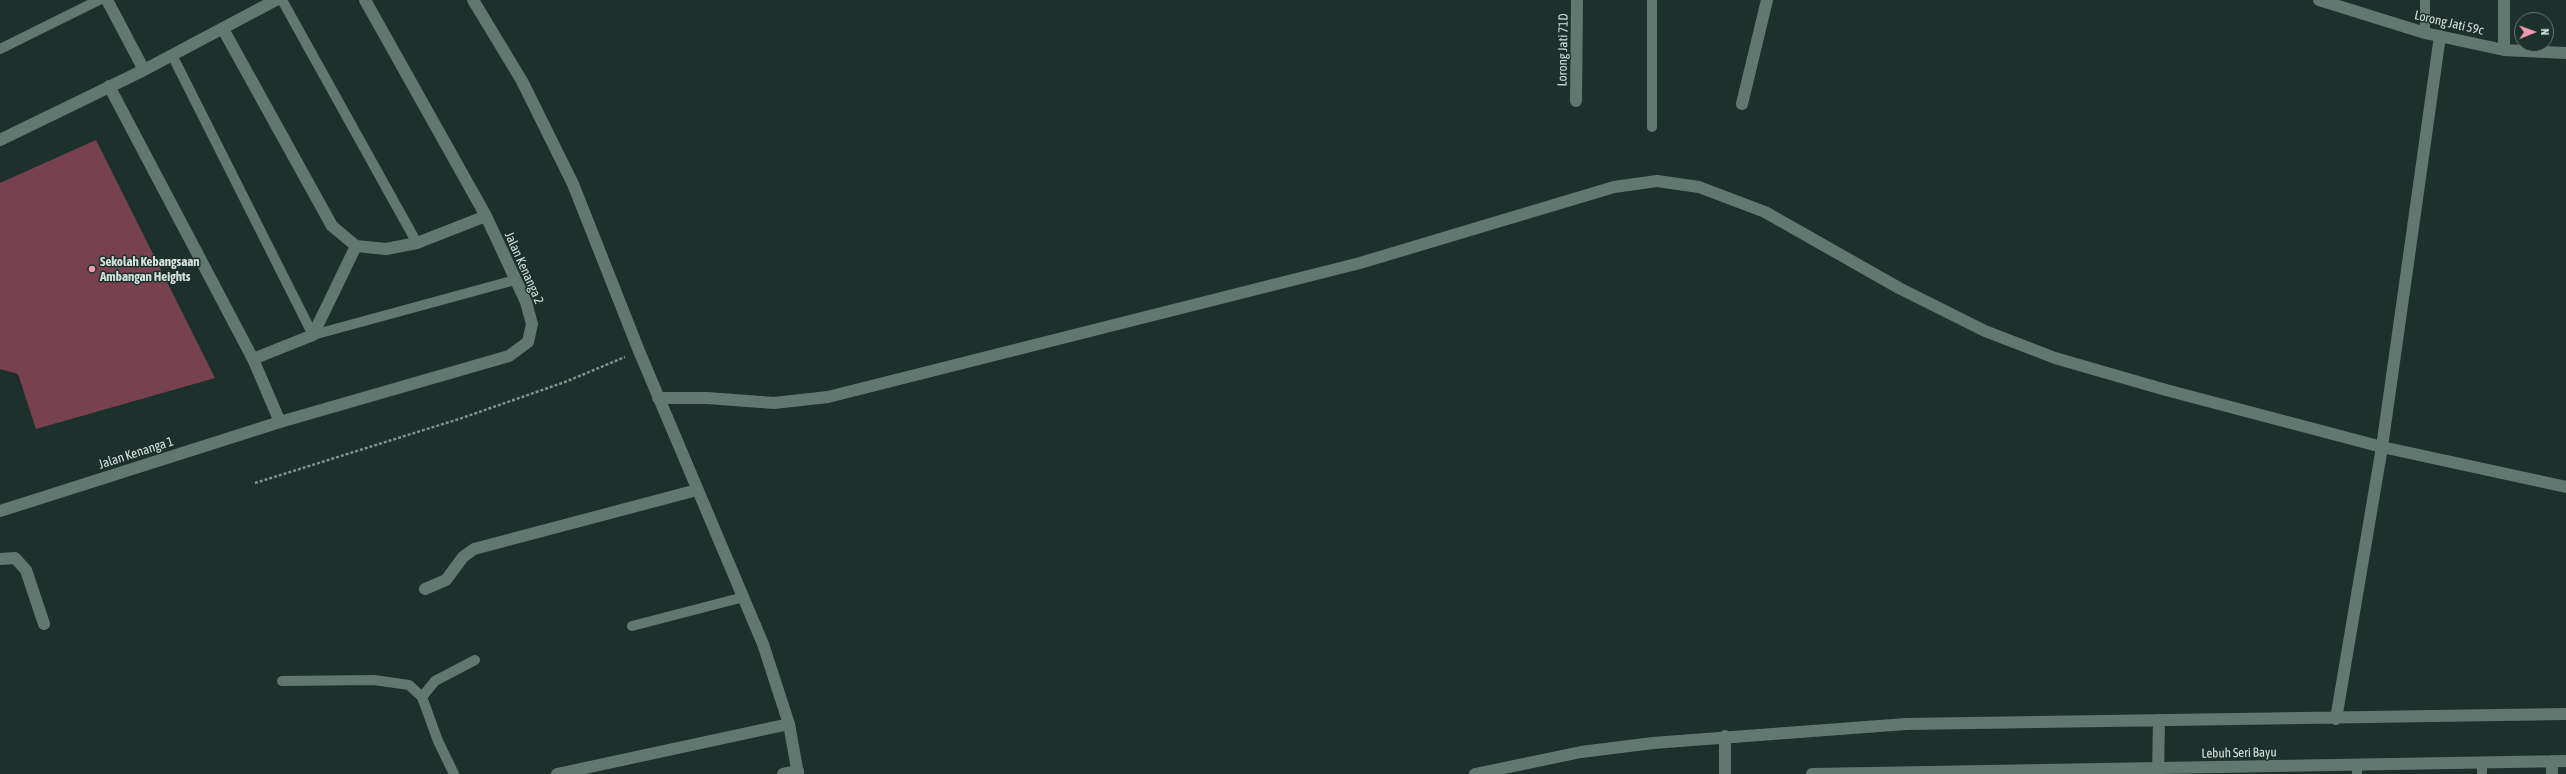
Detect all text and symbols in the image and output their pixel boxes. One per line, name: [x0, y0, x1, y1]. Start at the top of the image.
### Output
street label: Lorong Jati 59c: [2413, 7, 2485, 39]
north arrow: [2514, 12, 2554, 52]
street label: Lorong Jati 71D: [1555, 13, 1571, 87]
text: N: [2539, 28, 2551, 35]
street label: Jalan Kenanga 2: [501, 229, 547, 307]
place label: Sekolah Kebangsaan Ambangan Heights: [100, 254, 200, 285]
marker: Sekolah Kebangsaan Ambangan Heights: [87, 264, 97, 274]
street label: Jalan Kenanga 1: [97, 434, 175, 472]
street label: Lebuh Seri Bayu: [2201, 745, 2277, 761]

